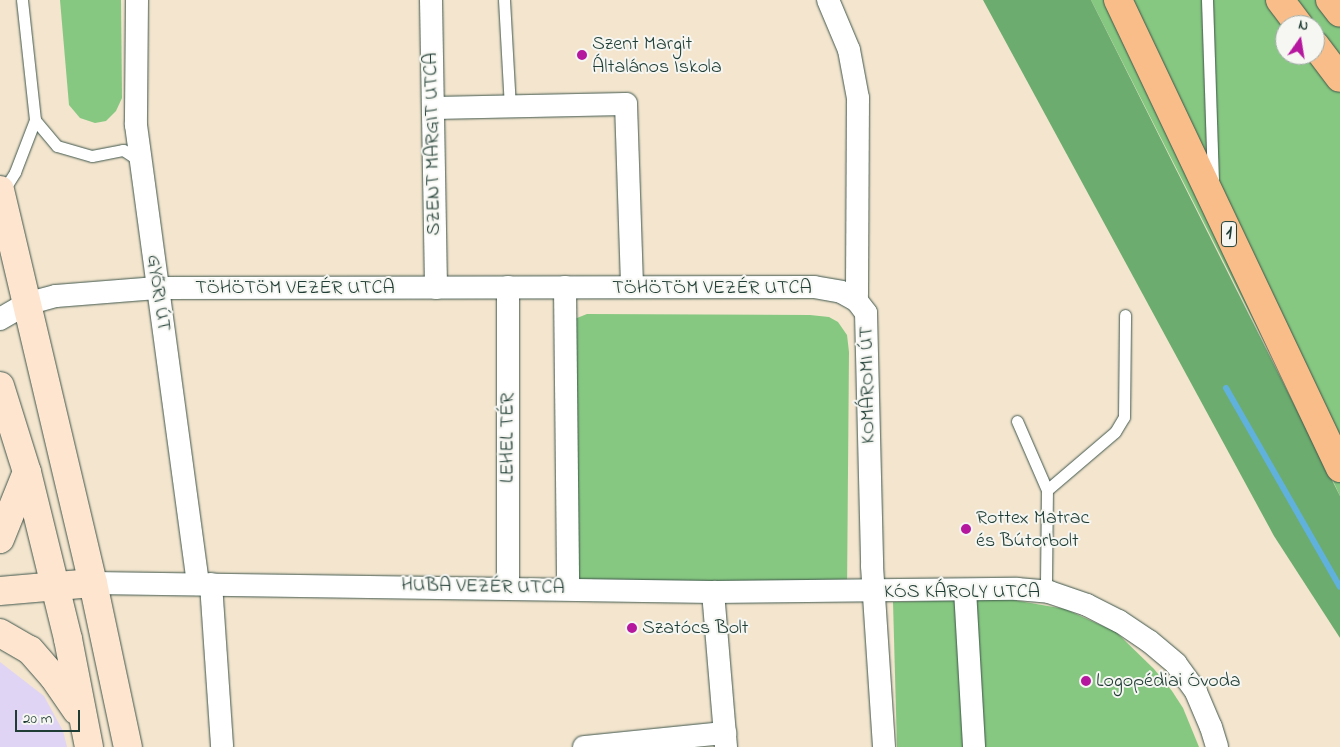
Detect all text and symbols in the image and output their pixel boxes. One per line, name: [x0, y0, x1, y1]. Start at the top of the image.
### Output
north arrow: [1275, 15, 1325, 65]
text: N: [1296, 15, 1310, 37]
place label: Szent Margit Általános Iskola: [592, 32, 722, 79]
marker: Szent Margit Általános Iskola: [576, 49, 588, 61]
street label: SZENT MARGIT UTCA: [419, 52, 447, 236]
road number: 1: [1220, 218, 1238, 250]
street label: GYŐRI ÚT: [141, 253, 175, 333]
street label: TÖHÖTÖM VEZÉR UTCA: [195, 276, 395, 300]
street label: TÖHÖTÖM VEZÉR UTCA: [612, 276, 812, 300]
street label: KOMÁROMI ÚT: [855, 326, 881, 444]
street label: LEHEL TÉR: [496, 393, 520, 483]
place label: Rottex Matrac és Bútorbolt: [976, 506, 1089, 553]
marker: Rottex Matrac és Bútorbolt: [960, 523, 972, 535]
street label: HUBA VEZÉR UTCA: [401, 574, 565, 600]
street label: KÓS KÁROLY UTCA: [884, 580, 1040, 604]
place label: Szatócs Bolt: [642, 616, 749, 640]
marker: Szatócs Bolt: [626, 622, 638, 634]
place label: Logopédiai Óvoda: [1096, 669, 1241, 693]
marker: Logopédiai Óvoda: [1080, 675, 1092, 687]
scale bar: [18, 700, 82, 732]
text: 20 m: [23, 708, 52, 730]

